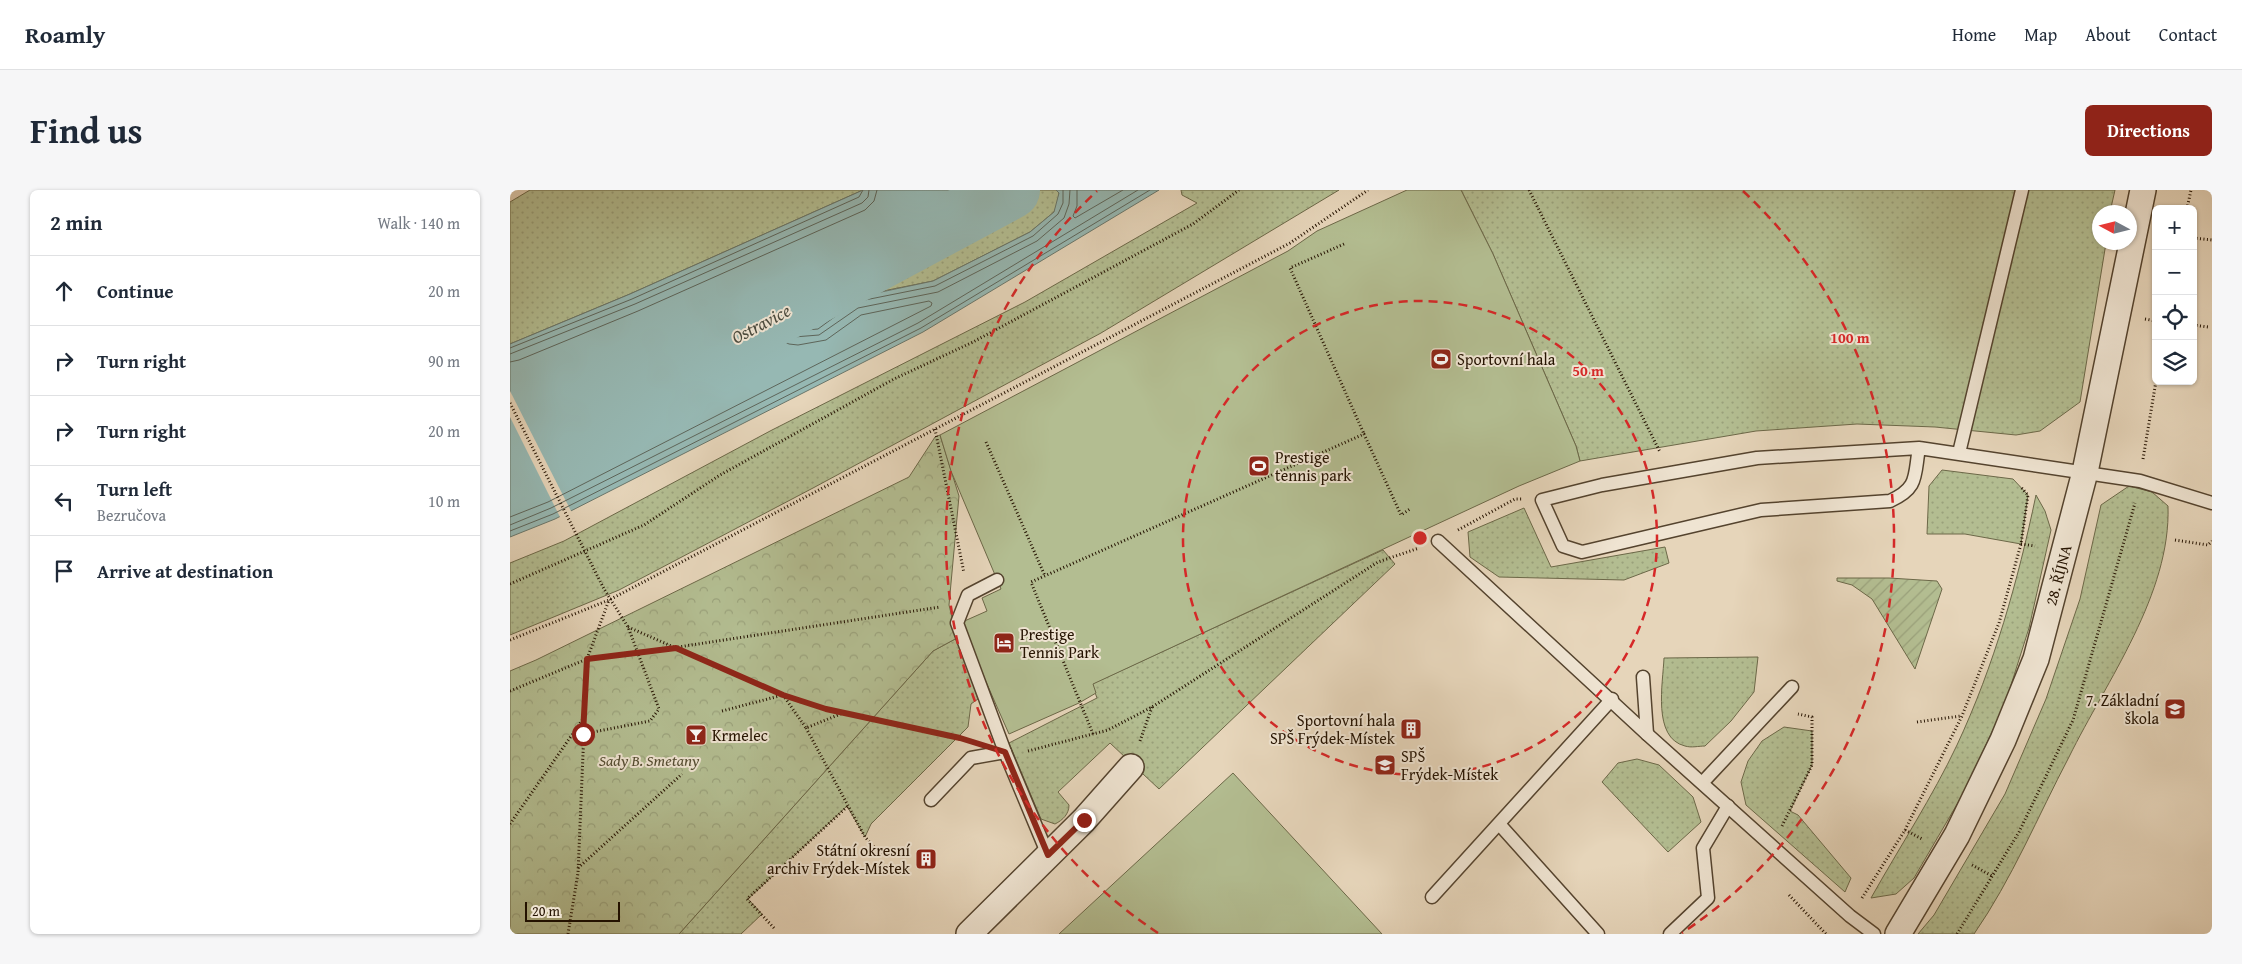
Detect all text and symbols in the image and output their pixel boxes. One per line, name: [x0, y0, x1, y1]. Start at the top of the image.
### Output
text: Roamly: [25, 17, 105, 52]
text: Home: [1952, 21, 1996, 48]
text: Map: [2024, 21, 2057, 48]
text: About: [2085, 21, 2131, 48]
text: Contact: [2159, 21, 2217, 48]
text: Find us: [30, 105, 143, 156]
button: Directions: [2085, 105, 2212, 156]
north arrow: [2092, 205, 2137, 250]
map controls: [2152, 205, 2197, 385]
button: +: [2152, 205, 2197, 250]
text: 2 min: [50, 207, 102, 238]
text: Walk · 140 m: [377, 211, 460, 235]
button: −: [2152, 250, 2197, 295]
icon: ahead: [50, 277, 78, 305]
text: Continue: [97, 277, 174, 305]
text: 20 m: [428, 279, 460, 303]
button: locate: [2152, 295, 2197, 340]
water label: Ostravice: [726, 297, 795, 350]
text: 100 m: [1830, 327, 1870, 348]
button: layers: [2152, 340, 2197, 385]
icon: right: [50, 347, 78, 375]
text: Turn right: [97, 347, 186, 375]
sports icon: Sportovní hala: [1429, 347, 1453, 371]
place label: Sportovní hala: [1457, 347, 1556, 371]
text: 90 m: [428, 349, 460, 373]
text: 50 m: [1572, 360, 1604, 381]
icon: right: [50, 417, 78, 445]
text: Turn right: [97, 417, 186, 445]
text: 20 m: [428, 419, 460, 443]
place label: Prestige tennis park: [1275, 445, 1352, 487]
sports icon: Prestige tennis park: [1247, 454, 1271, 478]
text: Turn left: [97, 475, 172, 503]
icon: left: [50, 487, 78, 515]
text: 10 m: [428, 489, 460, 513]
text: Bezručova: [97, 503, 166, 527]
centre of rings: [1411, 529, 1429, 547]
street label: 28. ŘÍJNA: [2038, 542, 2078, 608]
icon: arrive: [50, 557, 78, 585]
text: Arrive at destination: [97, 557, 273, 585]
place label: Prestige Tennis Park: [1020, 622, 1100, 664]
hotel icon: Prestige Tennis Park: [992, 631, 1016, 655]
place label: 7. Základní škola: [2086, 688, 2160, 730]
school or university icon: 7. Základní škola: [2163, 697, 2187, 721]
place label: Sportovní hala SPŠ Frýdek-Místek: [1270, 708, 1396, 750]
building icon: Sportovní hala SPŠ Frýdek-Místek: [1399, 717, 1423, 741]
route start: [572, 723, 595, 746]
bar icon: Krmelec: [684, 723, 708, 747]
place label: Krmelec: [712, 723, 768, 747]
place label: SPŠ Frýdek-Místek: [1401, 744, 1499, 786]
park label: Sady B. Smetany: [599, 748, 700, 772]
school or university icon: SPŠ Frýdek-Místek: [1373, 753, 1397, 777]
route end: [1073, 809, 1096, 832]
place label: Státní okresní archiv Frýdek-Místek: [767, 838, 911, 880]
building icon: Státní okresní archiv Frýdek-Místek: [914, 847, 938, 871]
scale bar: [525, 899, 620, 922]
text: 20 m: [532, 901, 560, 921]

